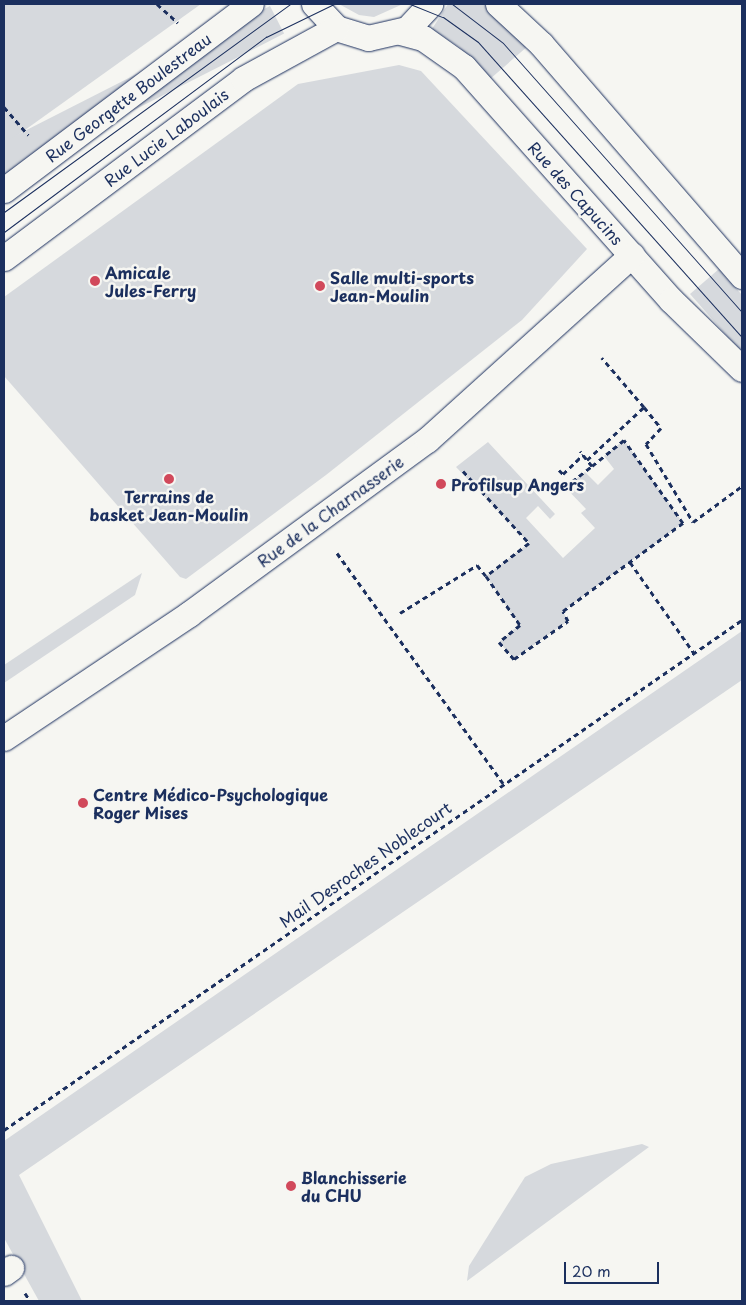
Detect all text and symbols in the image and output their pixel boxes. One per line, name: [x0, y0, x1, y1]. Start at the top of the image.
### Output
street label: Rue Georgette Boulestreau: [40, 27, 216, 167]
street label: Rue Lucie Laboulais: [100, 84, 232, 190]
street label: Rue des Capucins: [523, 136, 629, 250]
place label: Amicale Jules-Ferry: [105, 262, 196, 300]
place label: Salle multi-sports Jean-Moulin: [330, 267, 475, 305]
marker: Amicale Jules-Ferry: [89, 275, 101, 287]
marker: Salle multi-sports Jean-Moulin: [314, 280, 326, 292]
street label: Rue de la Charnasserie: [252, 451, 408, 571]
marker: Terrains de basket Jean-Moulin: [163, 473, 175, 485]
place label: Profilsup Angers: [451, 474, 585, 494]
marker: Profilsup Angers: [435, 478, 447, 490]
place label: Terrains de basket Jean-Moulin: [89, 486, 249, 524]
place label: Centre Médico-Psychologique Roger Mises: [93, 784, 328, 822]
marker: Centre Médico-Psychologique Roger Mises: [77, 797, 89, 809]
street label: Mail Desroches Noblecourt: [276, 797, 454, 931]
place label: Blanchisserie du CHU: [301, 1167, 407, 1205]
marker: Blanchisserie du CHU: [285, 1180, 297, 1192]
scale bar: [566, 1252, 661, 1284]
text: 20 m: [572, 1259, 611, 1282]

